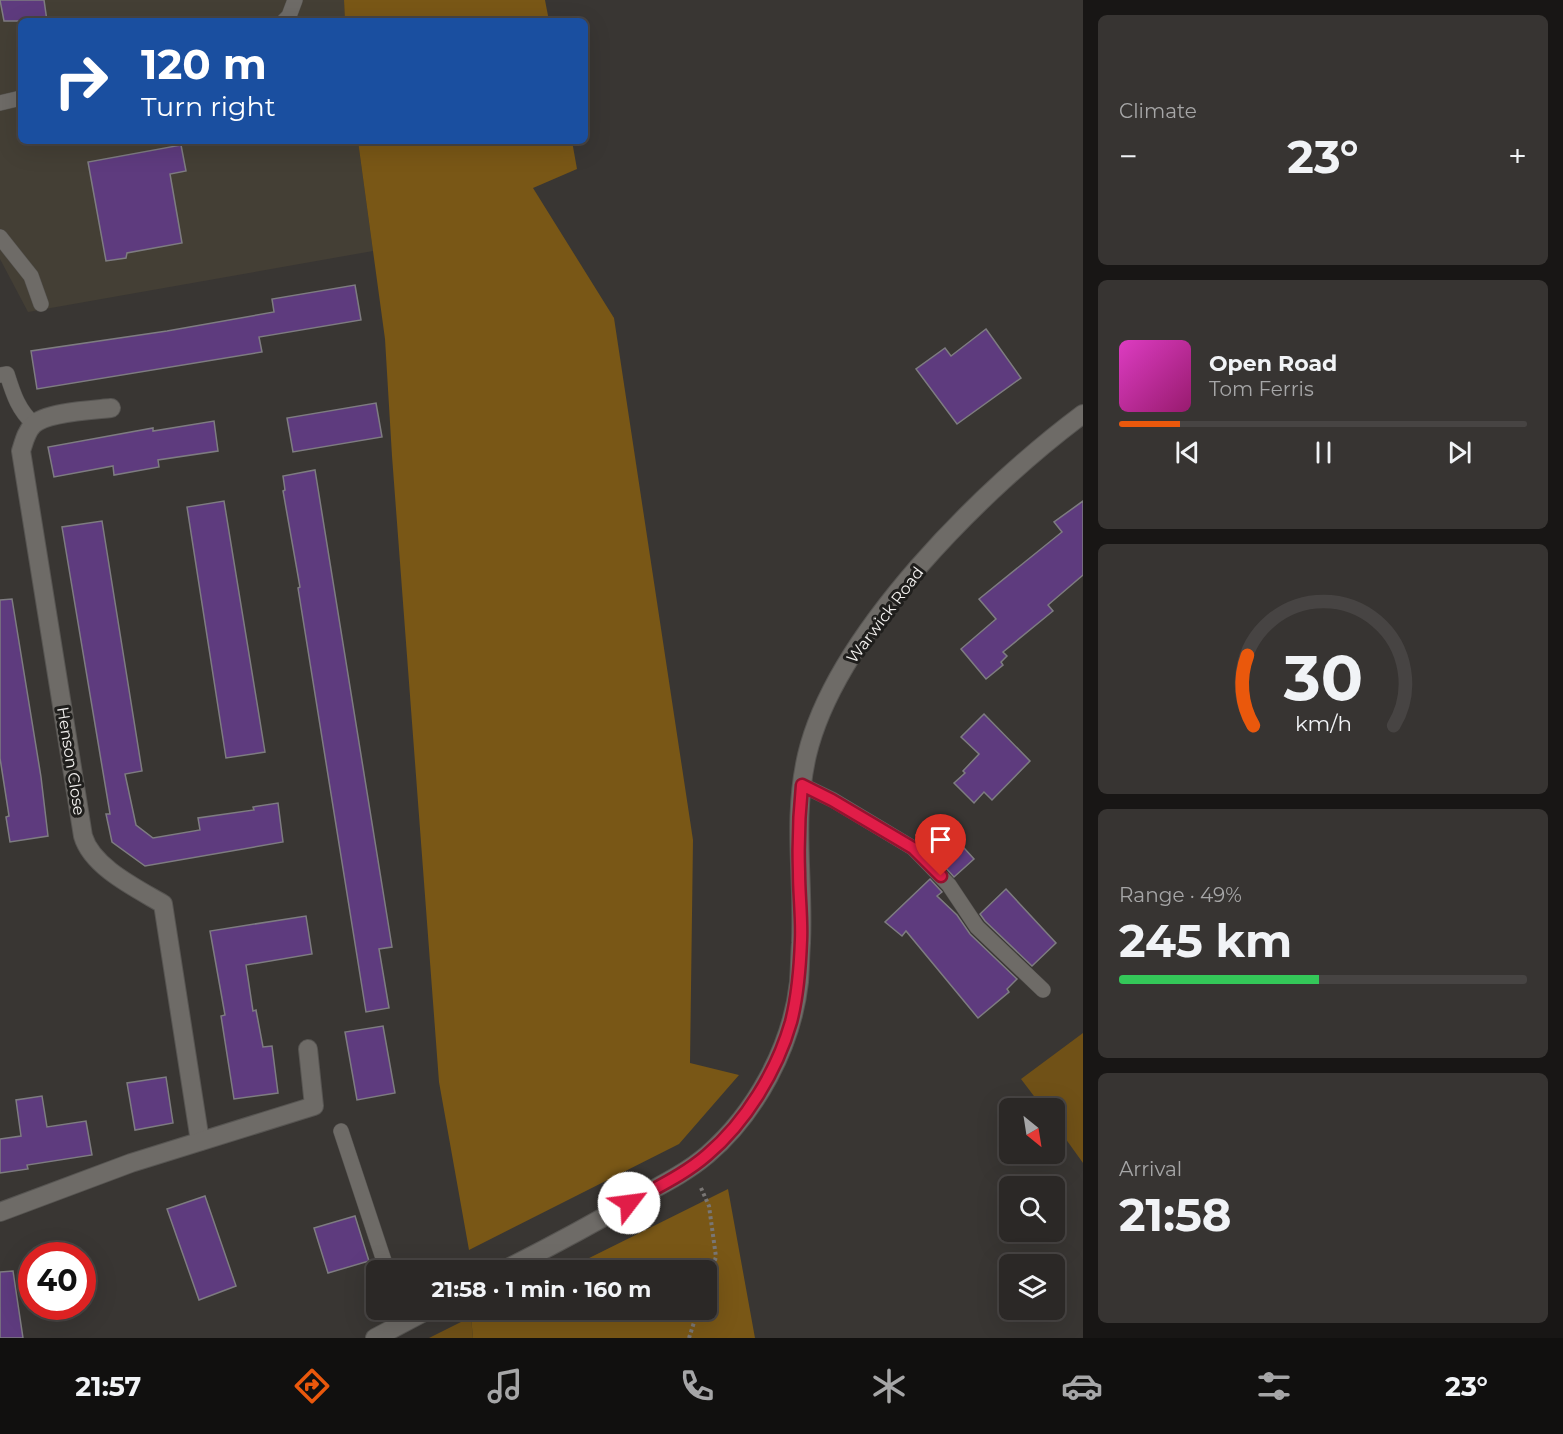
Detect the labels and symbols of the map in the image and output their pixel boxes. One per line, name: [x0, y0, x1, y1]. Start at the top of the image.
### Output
street label: Warwick Road: [843, 563, 927, 667]
street label: Henson Close: [53, 705, 89, 817]
pin: [915, 814, 966, 876]
north arrow: [999, 1098, 1065, 1164]
position arrow: [597, 1171, 661, 1235]
speed limit sign: 40: [18, 1242, 96, 1320]

